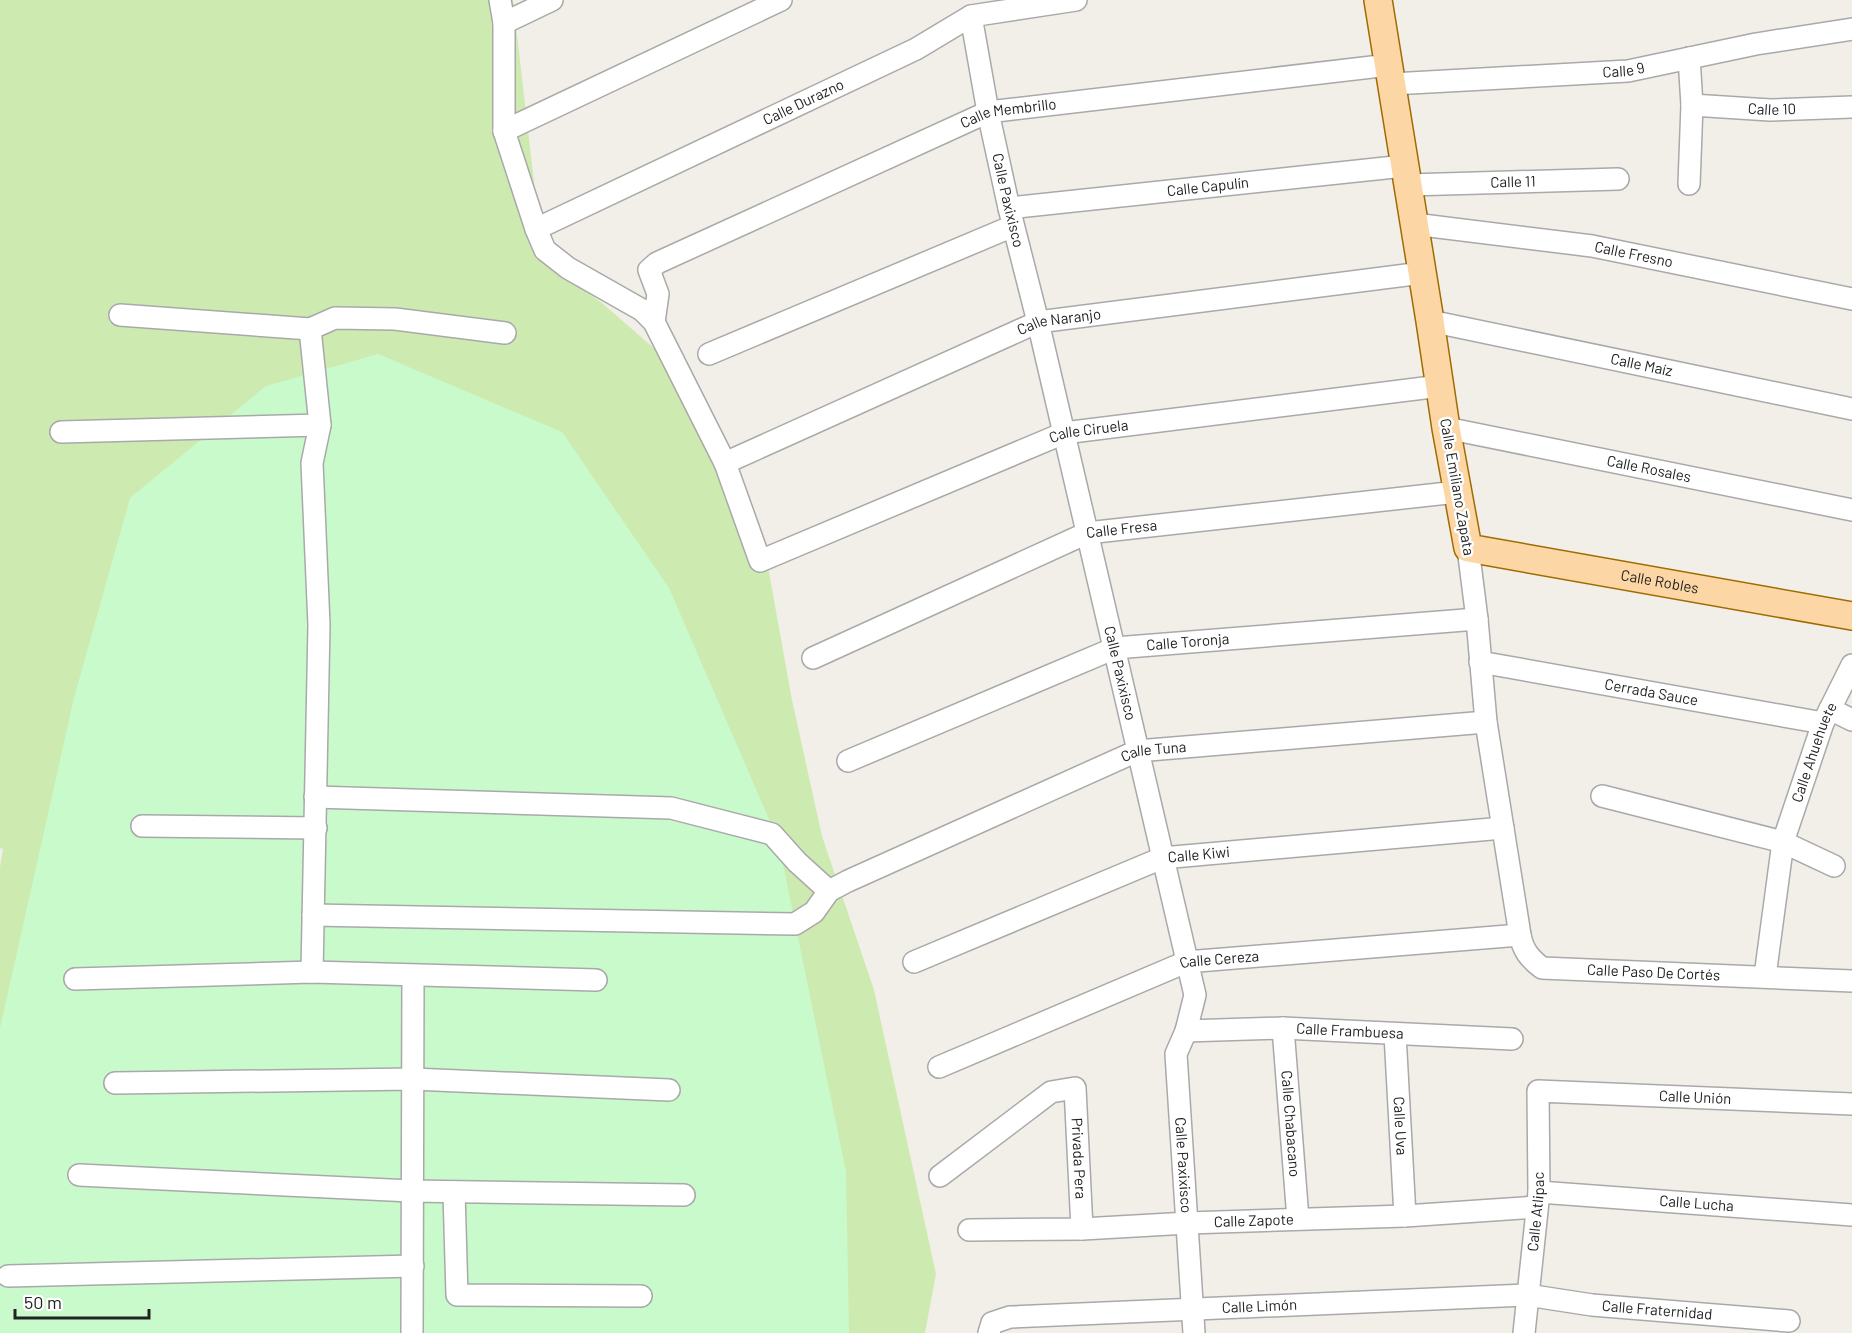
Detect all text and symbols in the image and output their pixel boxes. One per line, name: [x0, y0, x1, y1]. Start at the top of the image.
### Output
street label: Calle 9: [1602, 58, 1646, 80]
street label: Calle Durazno: [760, 74, 847, 128]
street label: Calle Membrillo: [957, 94, 1057, 132]
street label: Calle 10: [1747, 99, 1796, 118]
street label: Calle Paxixisco: [989, 151, 1029, 249]
street label: Calle 11: [1490, 171, 1536, 191]
street label: Calle Capulín: [1166, 173, 1250, 199]
street label: Calle Fresno: [1593, 237, 1675, 270]
street label: Calle Naranjo: [1014, 304, 1102, 338]
street label: Calle Maíz: [1609, 349, 1675, 379]
street label: Calle Ciruela: [1046, 415, 1129, 446]
street label: Calle Emiliano Zapata: [1437, 417, 1479, 557]
street label: Calle Rosales: [1605, 451, 1693, 485]
street label: Calle Fresa: [1085, 515, 1158, 541]
street label: Calle Robles: [1620, 565, 1700, 597]
street label: Calle Paxixisco: [1101, 624, 1141, 722]
street label: Calle Toronja: [1146, 629, 1230, 653]
street label: Cerrada Sauce: [1603, 674, 1700, 709]
street label: Calle Ahuehuete: [1787, 699, 1840, 805]
street label: Calle Tuna: [1118, 737, 1187, 765]
street label: Calle Kiwi: [1167, 842, 1231, 865]
street label: Calle Cereza: [1176, 946, 1260, 972]
street label: Calle Paso De Cortés: [1587, 960, 1720, 983]
street label: Calle Frambuesa: [1296, 1019, 1404, 1042]
street label: Calle Chabacano: [1278, 1070, 1305, 1178]
street label: Calle Unión: [1659, 1086, 1732, 1107]
street label: Calle Uva: [1390, 1096, 1412, 1156]
street label: Calle Paxixisco: [1172, 1116, 1196, 1214]
street label: Privada Pera: [1068, 1117, 1091, 1199]
street label: Calle Atlipac: [1523, 1171, 1547, 1252]
street label: Calle Lucha: [1659, 1191, 1735, 1214]
street label: Calle Zapote: [1213, 1210, 1294, 1230]
scale bar: [15, 1282, 148, 1320]
text: 50 m: [24, 1291, 62, 1313]
street label: Calle Limón: [1221, 1295, 1297, 1316]
street label: Calle Fraternidad: [1601, 1296, 1713, 1323]

